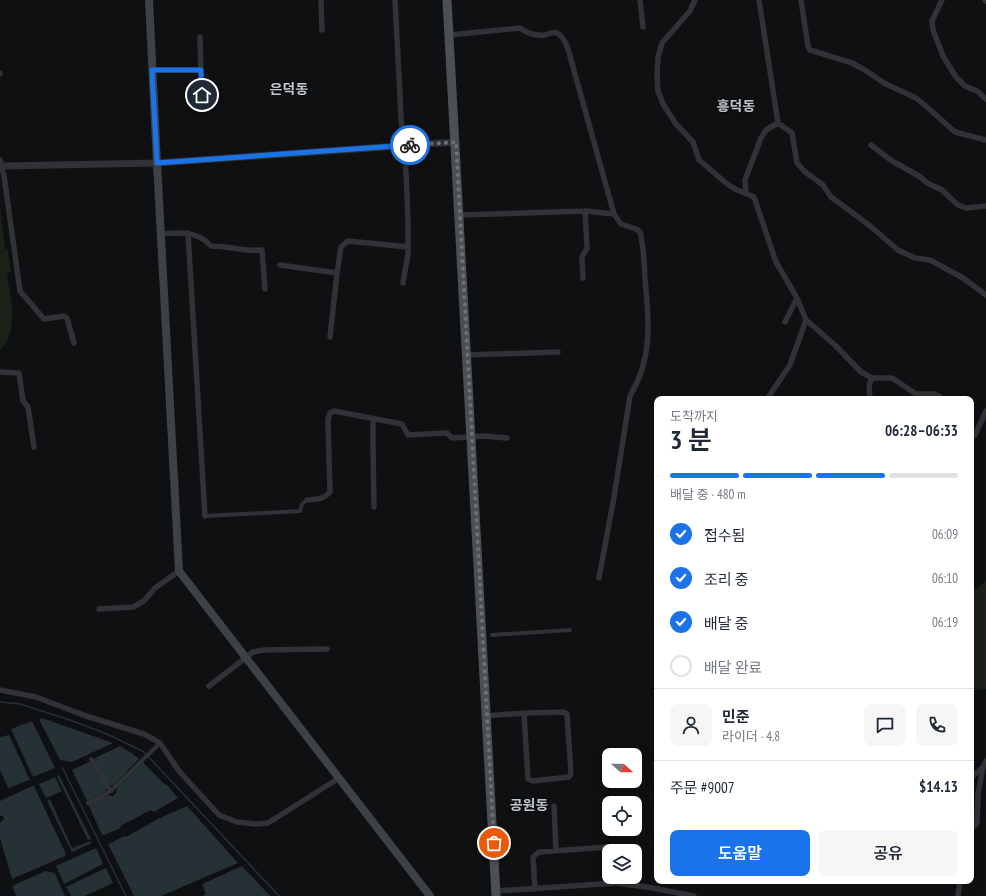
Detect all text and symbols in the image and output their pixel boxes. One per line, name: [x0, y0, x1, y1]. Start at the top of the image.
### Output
pin: [185, 78, 219, 112]
district label: 은덕동: [270, 80, 308, 98]
icon: home: [191, 84, 213, 106]
district label: 흥덕동: [717, 97, 755, 115]
courier: [390, 125, 430, 165]
icon: bike: [399, 134, 421, 156]
text: 도착까지: [670, 408, 718, 425]
text: 06:28–06:33: [885, 421, 958, 440]
text: 3 분: [670, 423, 712, 456]
text: 배달 중 · 480 m: [670, 486, 746, 503]
icon: check: [670, 523, 692, 545]
text: 접수됨: [704, 526, 745, 545]
text: 06:09: [932, 526, 958, 543]
icon: check: [670, 567, 692, 589]
text: 조리 중: [704, 570, 749, 589]
text: 06:10: [932, 570, 958, 587]
icon: check: [670, 611, 692, 633]
text: 배달 중: [704, 614, 749, 633]
text: 06:19: [932, 614, 958, 631]
text: 배달 완료: [704, 658, 762, 677]
button: person: [670, 704, 712, 746]
button: chat: [864, 704, 906, 746]
button: phone: [916, 704, 958, 746]
text: 민준: [722, 707, 750, 726]
text: 라이더 · 4.8: [722, 728, 780, 745]
north arrow: [602, 748, 642, 788]
map controls: [602, 748, 642, 884]
text: $14.13: [919, 777, 958, 796]
text: 주문 #9007: [670, 778, 735, 797]
district label: 공원동: [510, 796, 548, 814]
button: locate: [602, 796, 642, 836]
pin: [477, 826, 511, 860]
button: 도움말: [670, 830, 810, 876]
button: 공유: [818, 830, 958, 876]
icon: bag: [483, 832, 505, 854]
button: layers: [602, 844, 642, 884]

